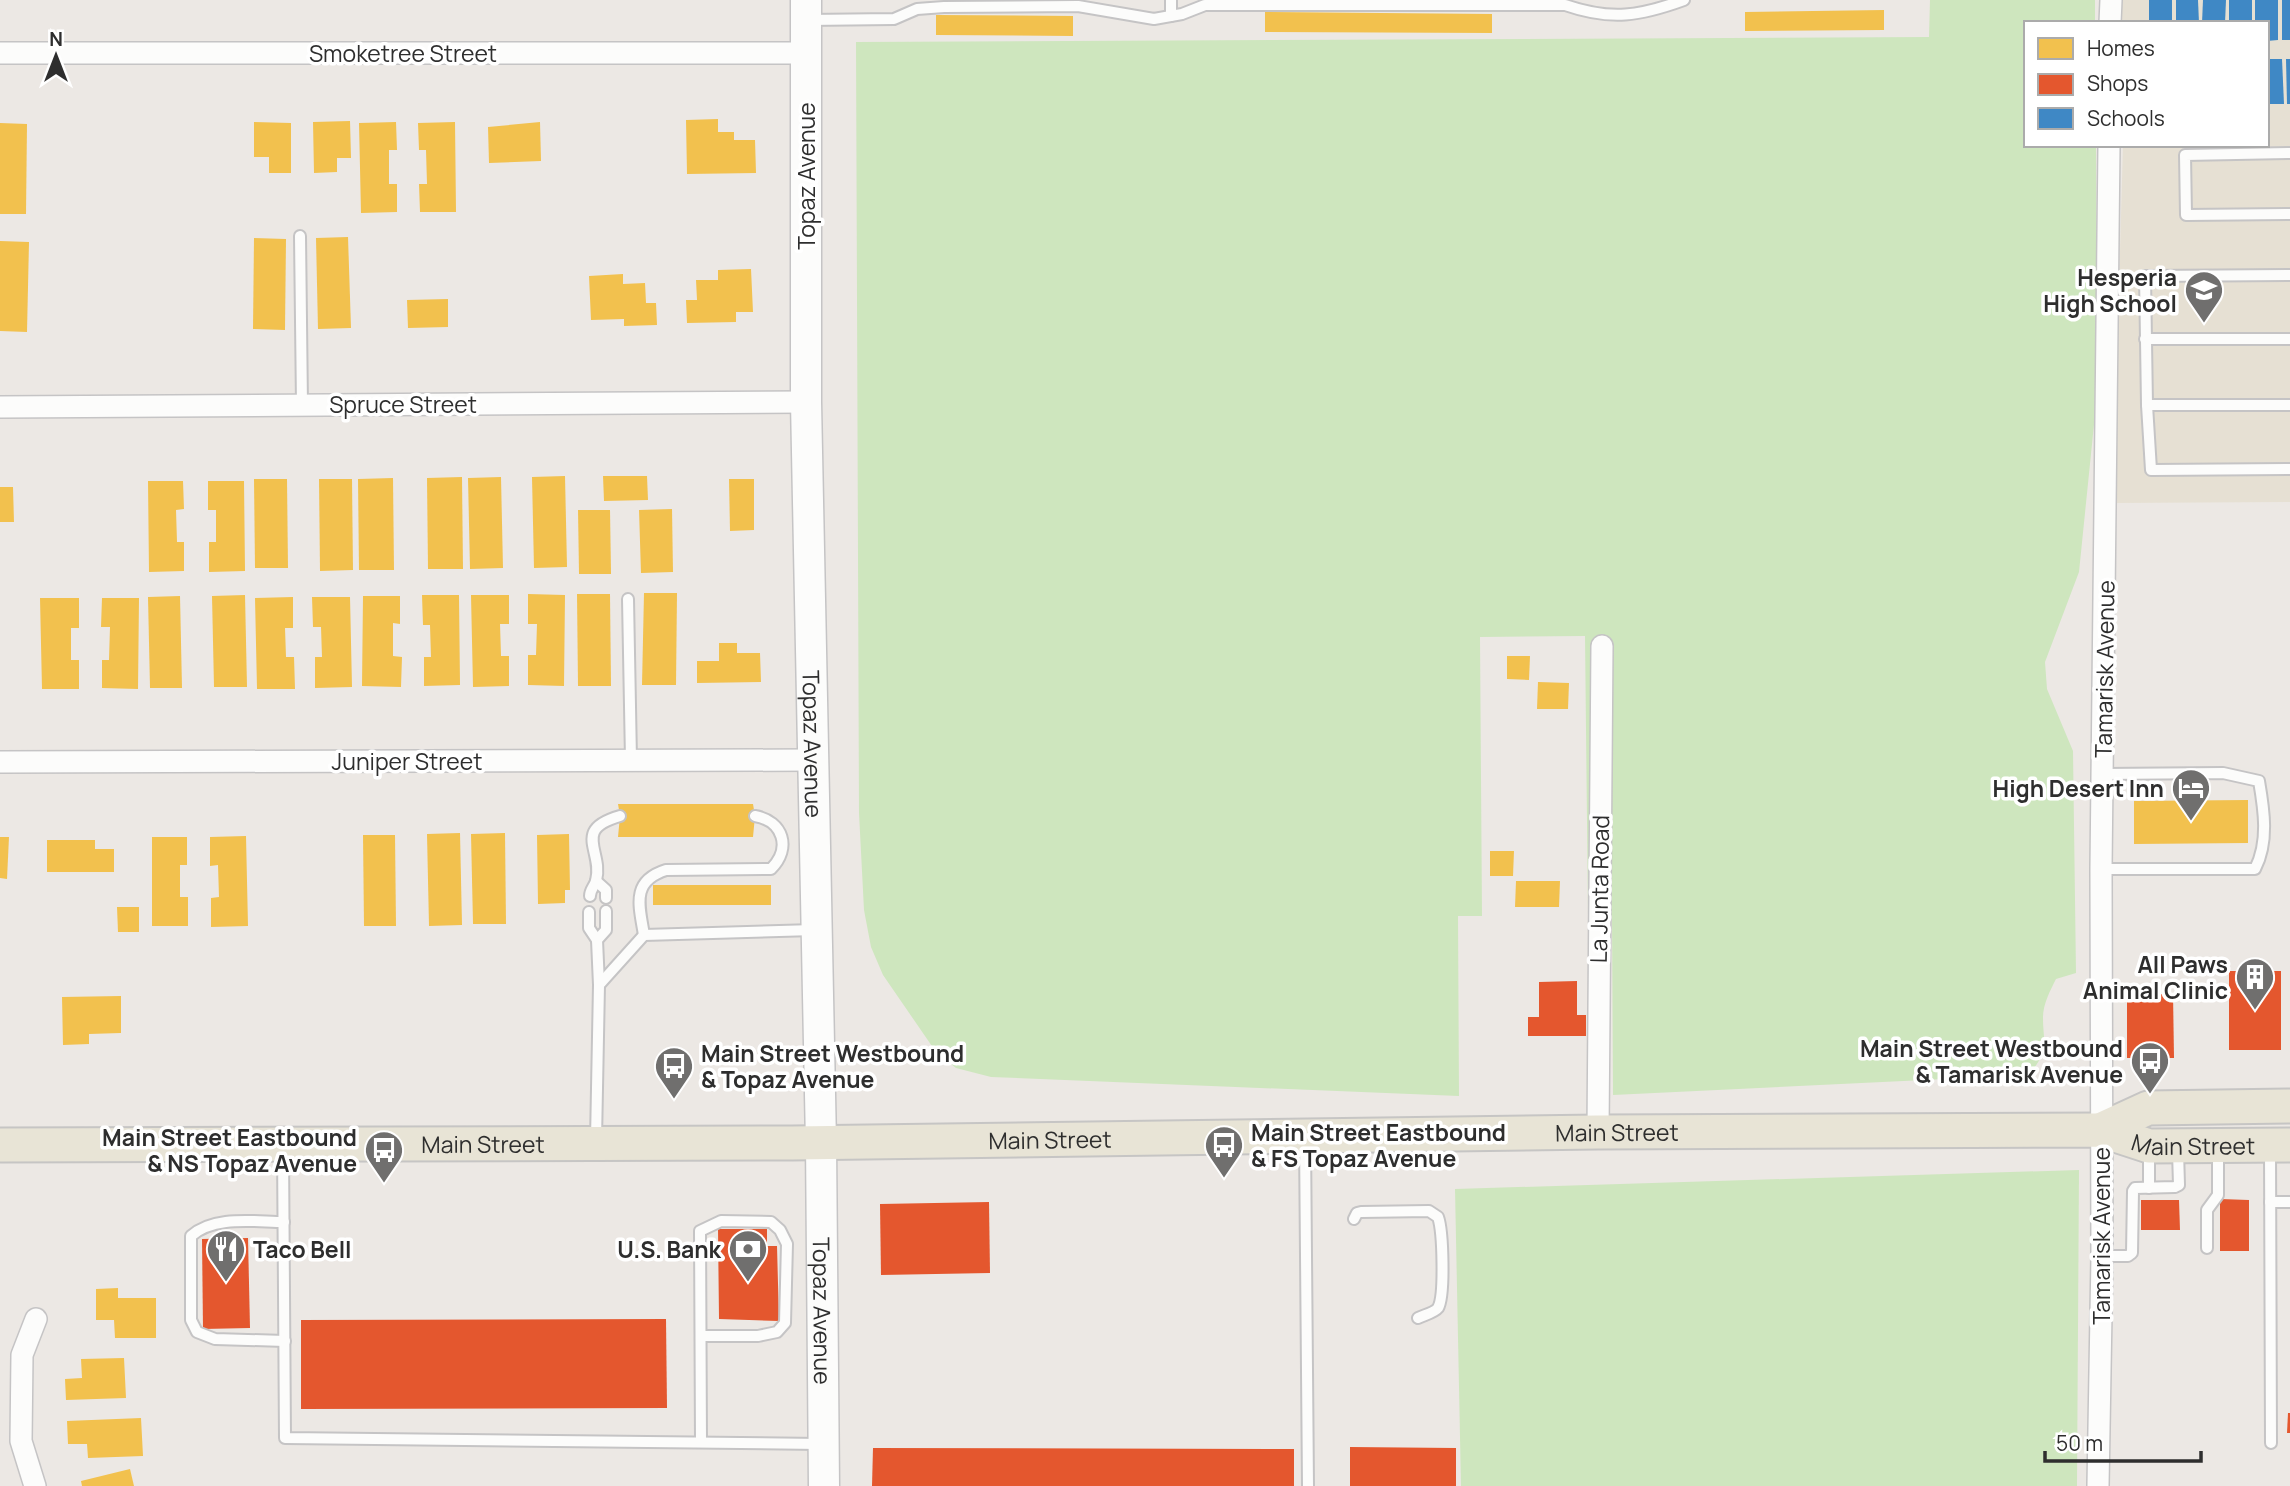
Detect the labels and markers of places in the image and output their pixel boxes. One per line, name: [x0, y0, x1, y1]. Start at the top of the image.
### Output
place label: Hesperia High School: [2043, 261, 2177, 319]
school or university icon: Hesperia High School: [2183, 269, 2225, 324]
hotel icon: High Desert Inn: [2170, 767, 2212, 822]
place label: High Desert Inn: [1993, 772, 2164, 804]
place label: All Paws Animal Clinic: [2083, 948, 2228, 1006]
building icon: All Paws Animal Clinic: [2234, 956, 2276, 1011]
place label: Main Street Westbound & Tamarisk Avenue: [1860, 1032, 2123, 1090]
place label: Main Street Westbound & Topaz Avenue: [701, 1037, 964, 1095]
bus stop icon: Main Street Westbound & Tamarisk Avenue: [2129, 1040, 2171, 1095]
bus stop icon: Main Street Westbound & Topaz Avenue: [653, 1045, 695, 1100]
place label: Main Street Eastbound & FS Topaz Avenue: [1251, 1116, 1506, 1174]
place label: Main Street Eastbound & NS Topaz Avenue: [102, 1121, 357, 1179]
bus stop icon: Main Street Eastbound & FS Topaz Avenue: [1203, 1124, 1245, 1179]
bus stop icon: Main Street Eastbound & NS Topaz Avenue: [363, 1129, 405, 1184]
restaurant icon: Taco Bell: [205, 1228, 247, 1283]
bank icon: U.S. Bank: [727, 1228, 769, 1283]
place label: Taco Bell: [253, 1233, 352, 1265]
place label: U.S. Bank: [617, 1233, 722, 1265]

